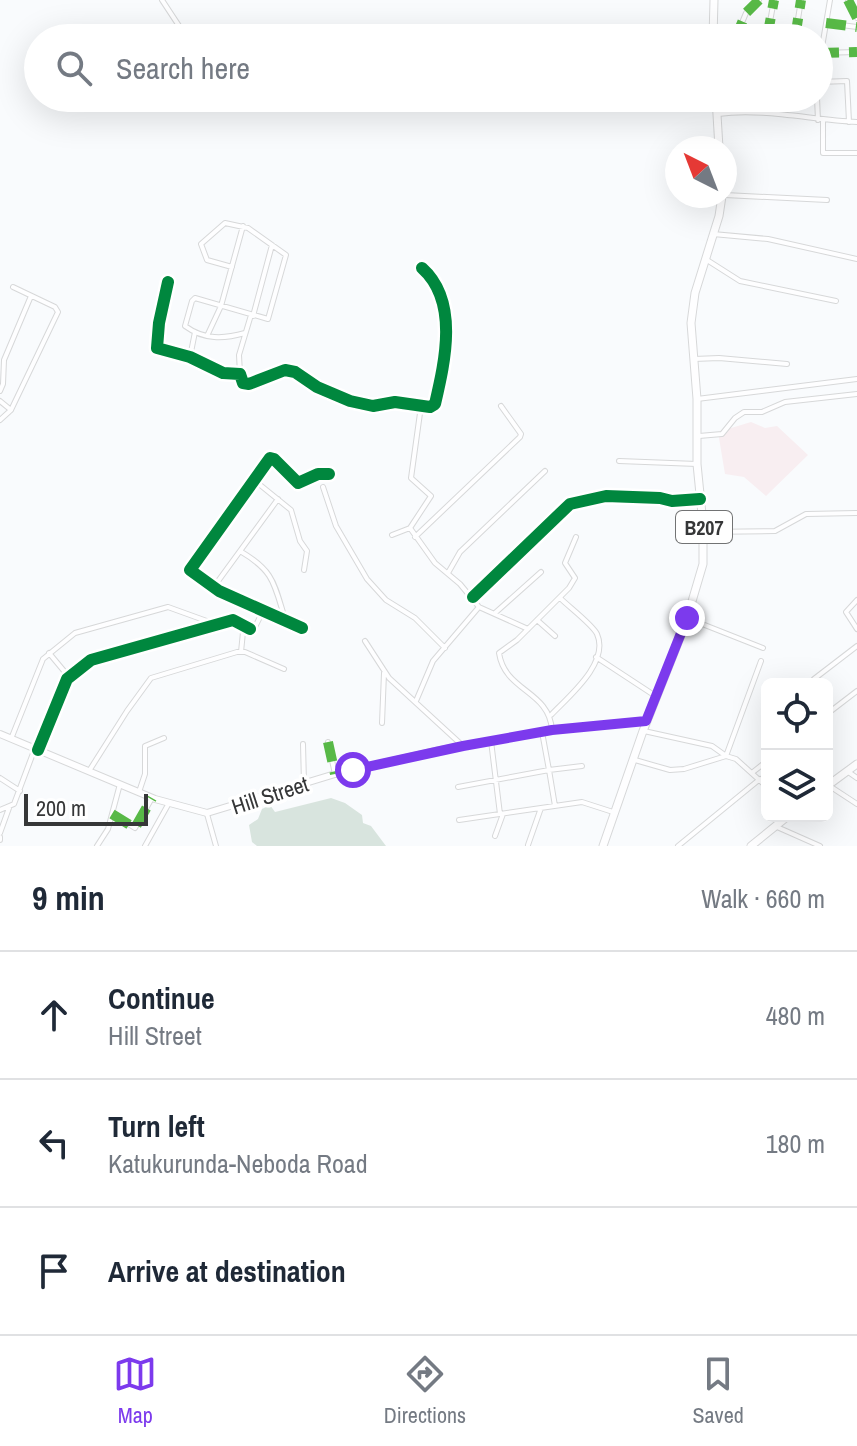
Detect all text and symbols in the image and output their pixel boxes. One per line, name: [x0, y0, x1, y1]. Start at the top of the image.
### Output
search box: [24, 24, 833, 112]
icon: search: [52, 46, 96, 90]
text: Search here: [116, 48, 250, 88]
north arrow: [665, 136, 737, 208]
road number: B207: [676, 511, 732, 543]
route end: [669, 600, 705, 636]
map controls: [761, 678, 833, 822]
button: locate: [761, 678, 833, 750]
button: layers: [761, 750, 833, 822]
route start: [335, 752, 371, 788]
street label: Hill Street: [228, 768, 312, 822]
scale bar: [24, 790, 148, 826]
text: 200 m: [36, 793, 86, 823]
text: 9 min: [32, 875, 105, 921]
text: Walk · 660 m: [701, 881, 825, 916]
text: Continue: [108, 978, 215, 1018]
icon: ahead: [32, 993, 76, 1037]
text: 480 m: [766, 998, 825, 1033]
text: Hill Street: [108, 1018, 202, 1053]
text: Turn left: [108, 1106, 205, 1146]
icon: left: [32, 1121, 76, 1165]
text: 180 m: [766, 1126, 825, 1161]
text: Katukurunda-Neboda Road: [108, 1146, 368, 1181]
icon: arrive: [32, 1249, 76, 1293]
text: Arrive at destination: [108, 1251, 346, 1291]
tab: Map: [113, 1352, 157, 1430]
tab: Directions: [384, 1352, 466, 1430]
tab: Saved: [693, 1352, 744, 1430]

